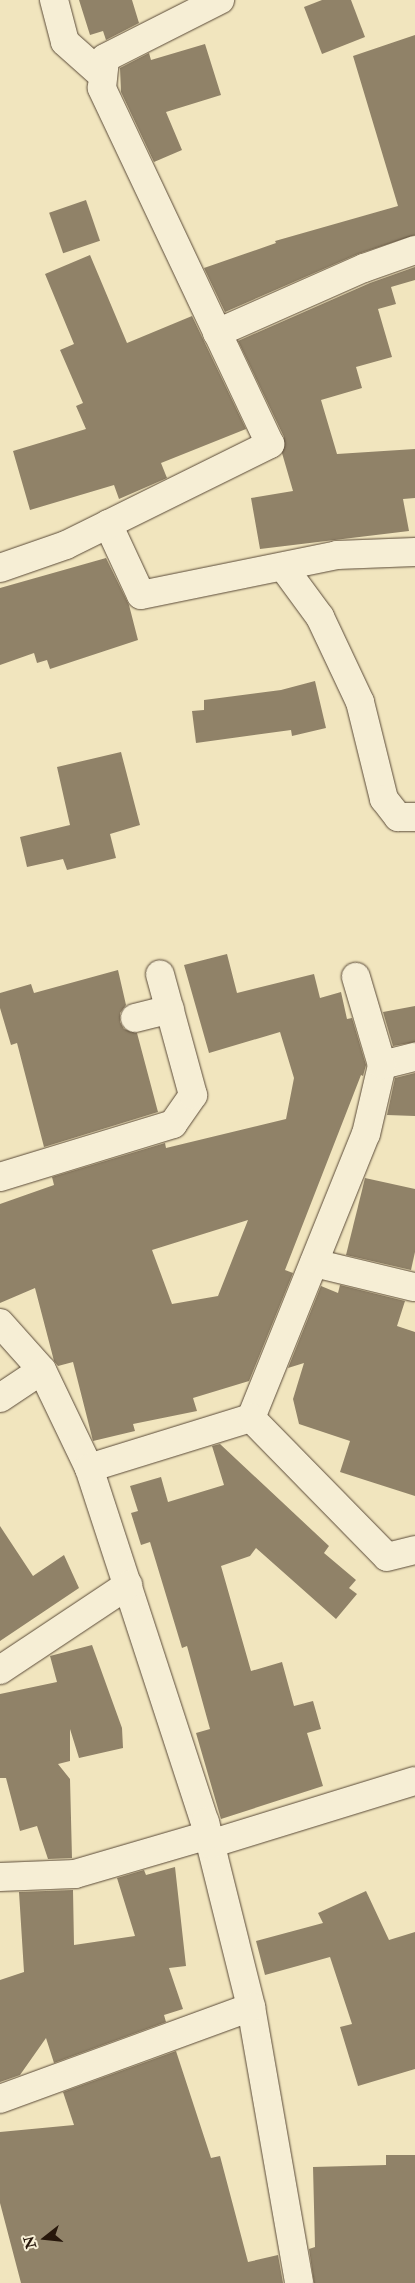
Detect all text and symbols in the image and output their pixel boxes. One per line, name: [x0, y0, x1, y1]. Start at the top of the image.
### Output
north arrow: [20, 2213, 70, 2263]
text: N: [20, 2234, 40, 2251]

